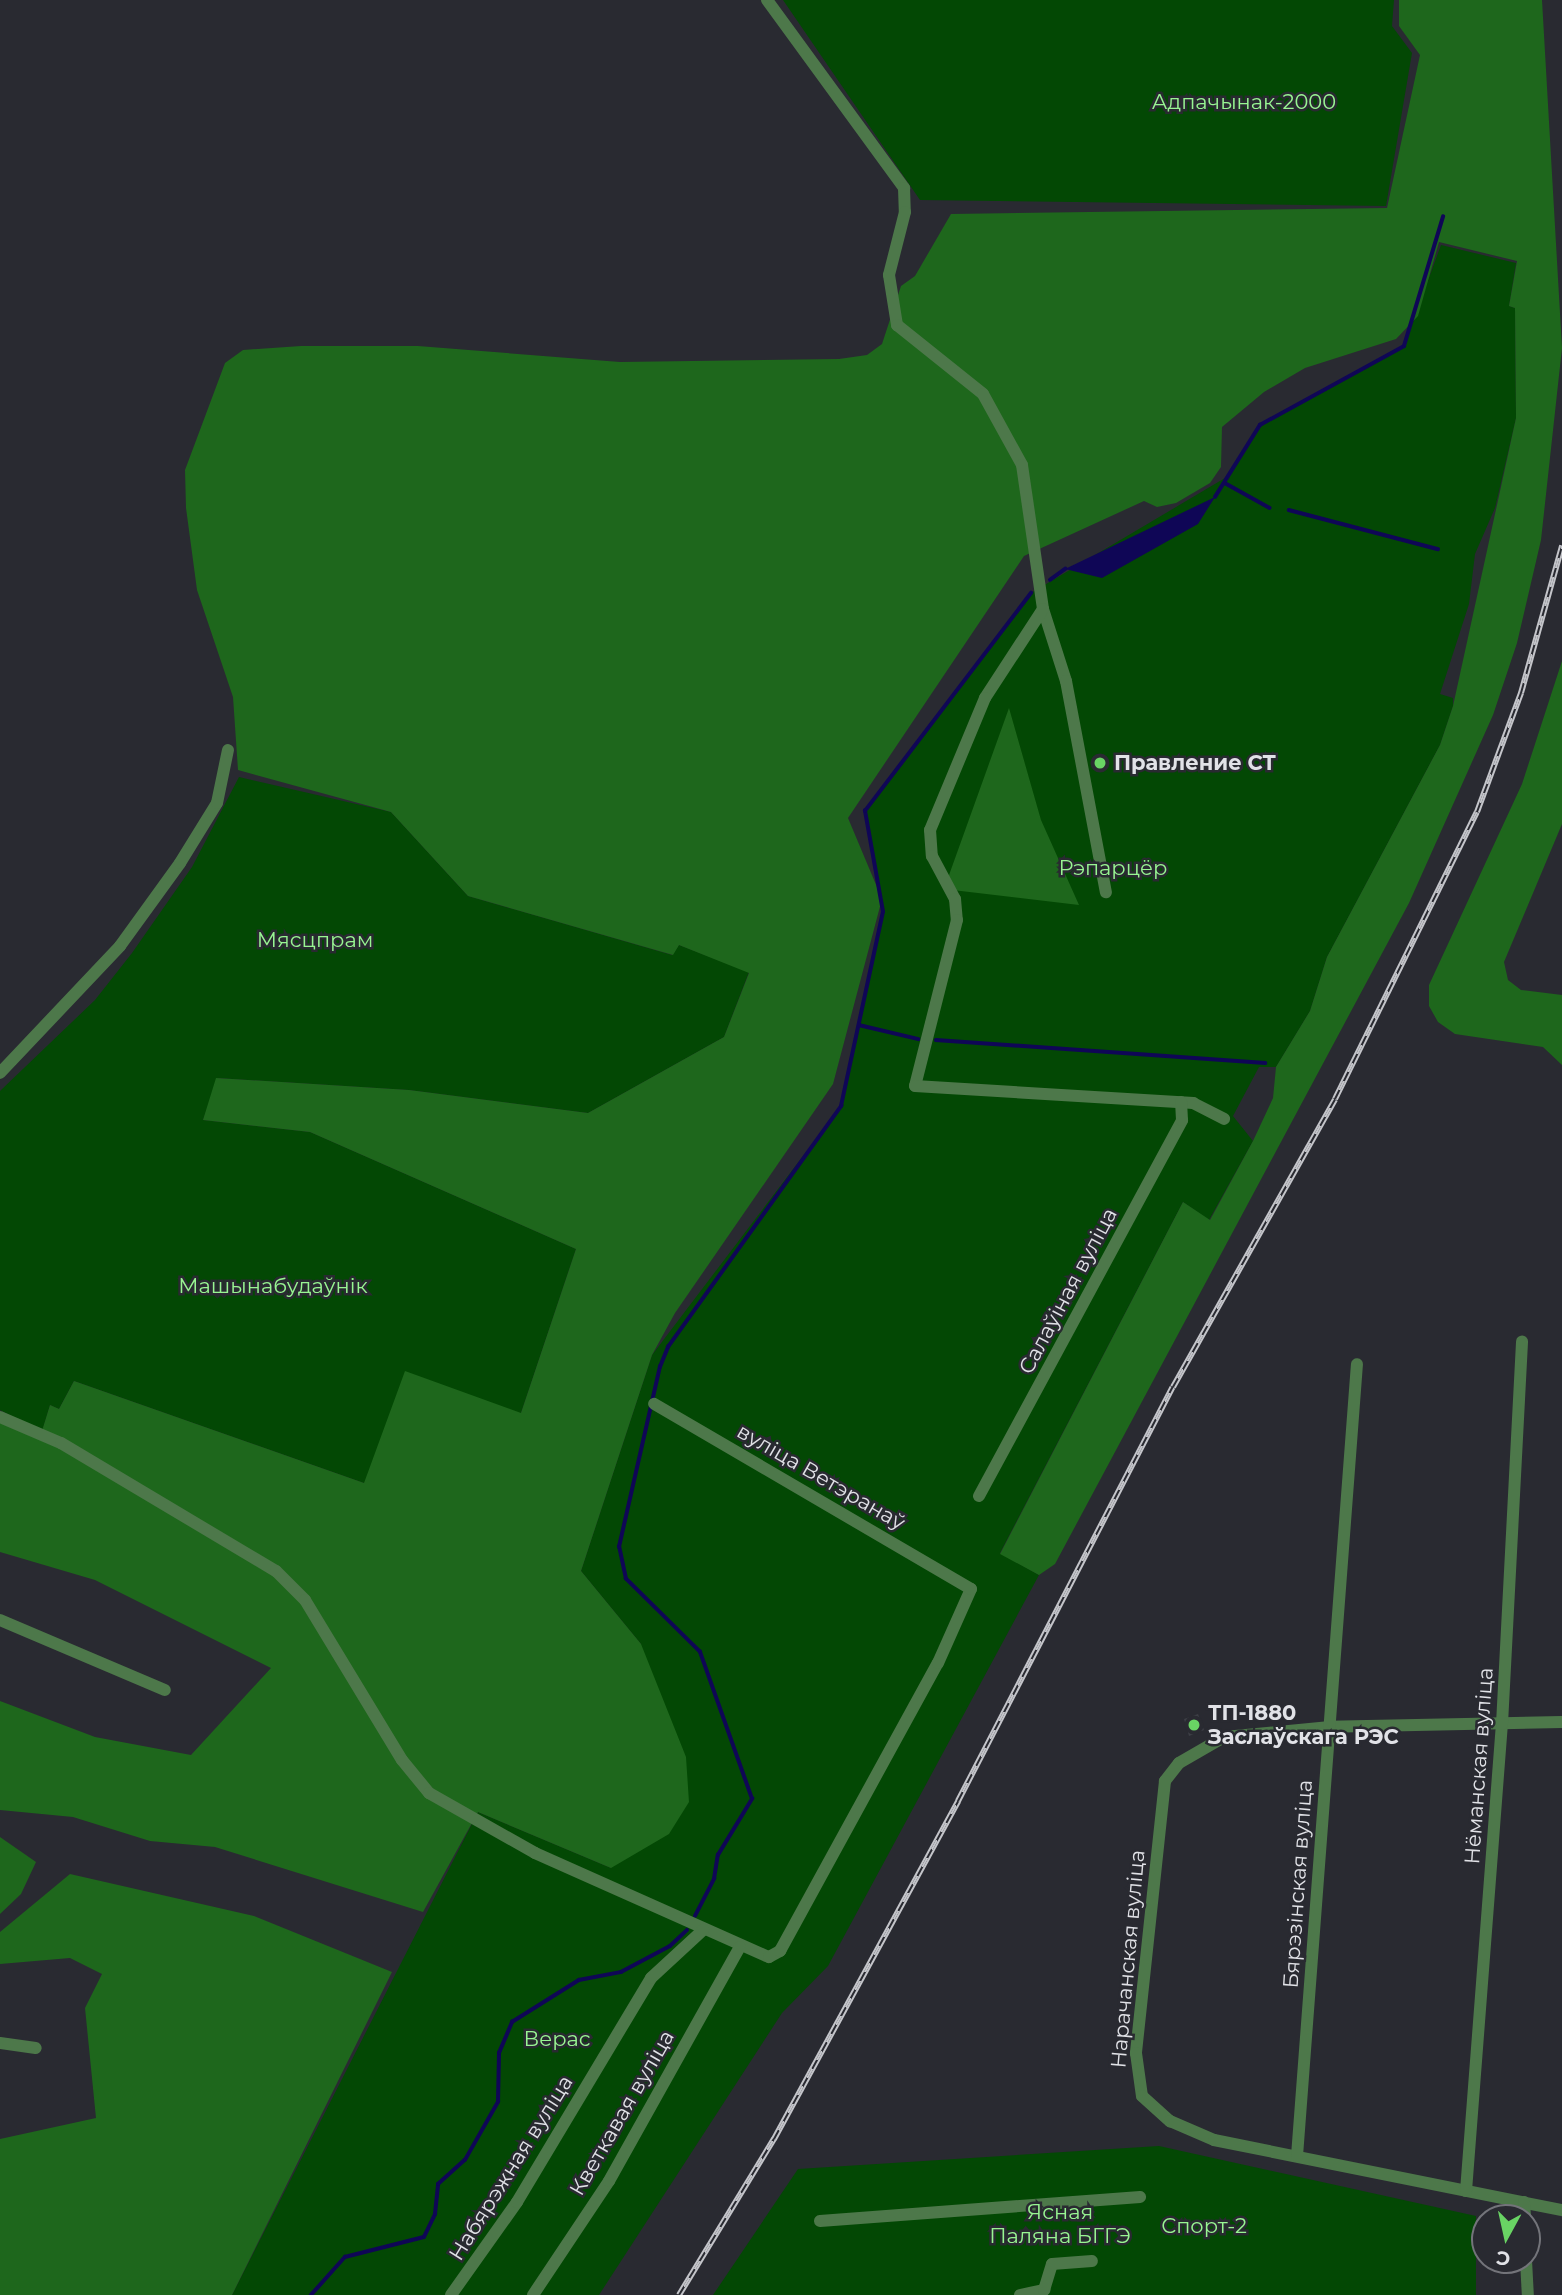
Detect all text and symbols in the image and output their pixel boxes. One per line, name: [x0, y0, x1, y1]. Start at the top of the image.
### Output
park label: Адпачынак-2000: [1152, 89, 1336, 115]
place label: Правление СТ: [1114, 750, 1276, 776]
marker: Правление СТ: [1092, 755, 1108, 771]
park label: Рэпарцёр: [1058, 855, 1168, 881]
park label: Мясцпрам: [257, 927, 373, 953]
street label: Салаўіная вуліца: [1014, 1204, 1122, 1378]
park label: Машынабудаўнік: [178, 1273, 368, 1299]
street label: вуліца Ветэранаў: [732, 1419, 910, 1535]
street label: Нёманская вуліца: [1460, 1667, 1498, 1865]
place label: ТП-1880 Заслаўскага РЭС: [1208, 1700, 1399, 1750]
marker: ТП-1880 Заслаўскага РЭС: [1186, 1717, 1202, 1733]
street label: Бярэзінская вуліца: [1278, 1779, 1318, 1989]
street label: Нарачанская вуліца: [1106, 1849, 1150, 2069]
park label: Верас: [523, 2026, 591, 2052]
street label: Кветкавая вуліца: [564, 2026, 680, 2200]
street label: Набярэжная вуліца: [444, 2071, 578, 2265]
park label: Ясная Паляна БГГЭ: [989, 2199, 1131, 2249]
north arrow: [1471, 2204, 1541, 2274]
park label: Спорт-2: [1161, 2213, 1247, 2239]
text: С: [1495, 2246, 1512, 2271]

